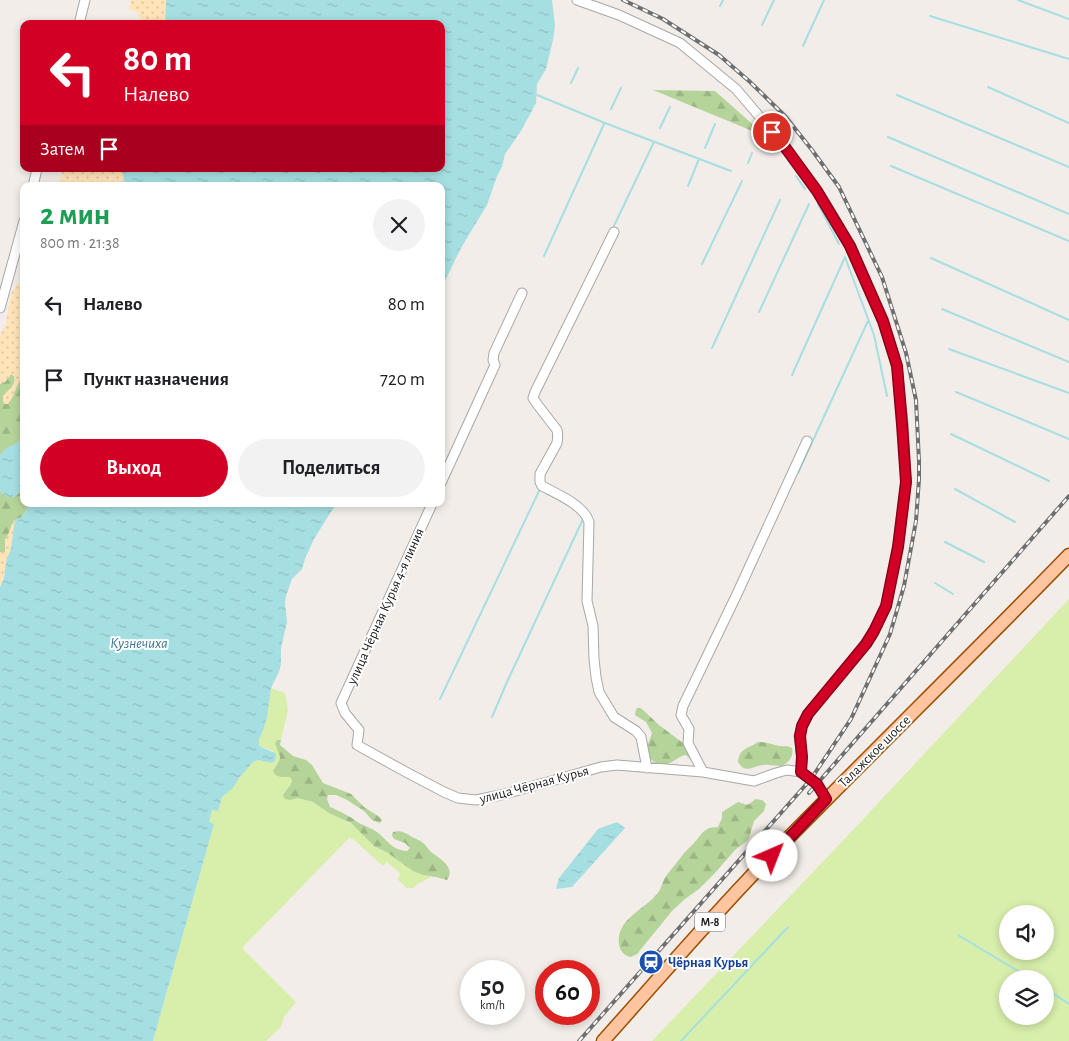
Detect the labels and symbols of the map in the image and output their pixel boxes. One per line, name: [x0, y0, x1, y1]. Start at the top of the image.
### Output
pin: [751, 111, 793, 153]
street label: улица Чёрная Курья 4-я линия: [345, 526, 427, 688]
water label: Кузнечиха: [110, 636, 168, 651]
street label: Талажское шоссе: [836, 713, 913, 790]
street label: улица Чёрная Курья: [477, 764, 590, 807]
position arrow: [745, 829, 797, 881]
road number: М-8: [695, 912, 725, 932]
station icon: Чёрная Курья: [638, 949, 664, 975]
place label: Чёрная Курья: [668, 956, 748, 970]
speed limit sign: 60: [535, 960, 600, 1025]

